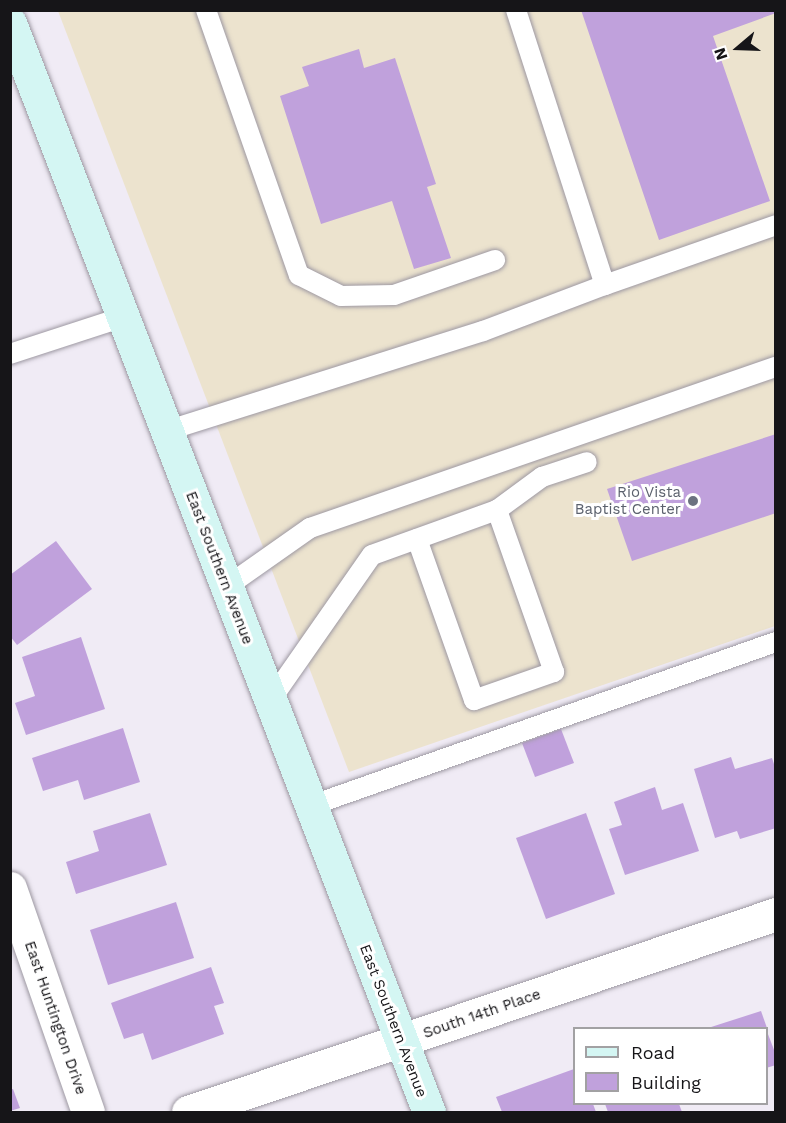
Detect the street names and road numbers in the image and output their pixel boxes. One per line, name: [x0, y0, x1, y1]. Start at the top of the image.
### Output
street label: East Southern Avenue: [181, 489, 257, 647]
street label: East Huntington Drive: [20, 939, 90, 1097]
street label: East Southern Avenue: [355, 942, 431, 1100]
street label: South 14th Place: [421, 985, 543, 1043]

